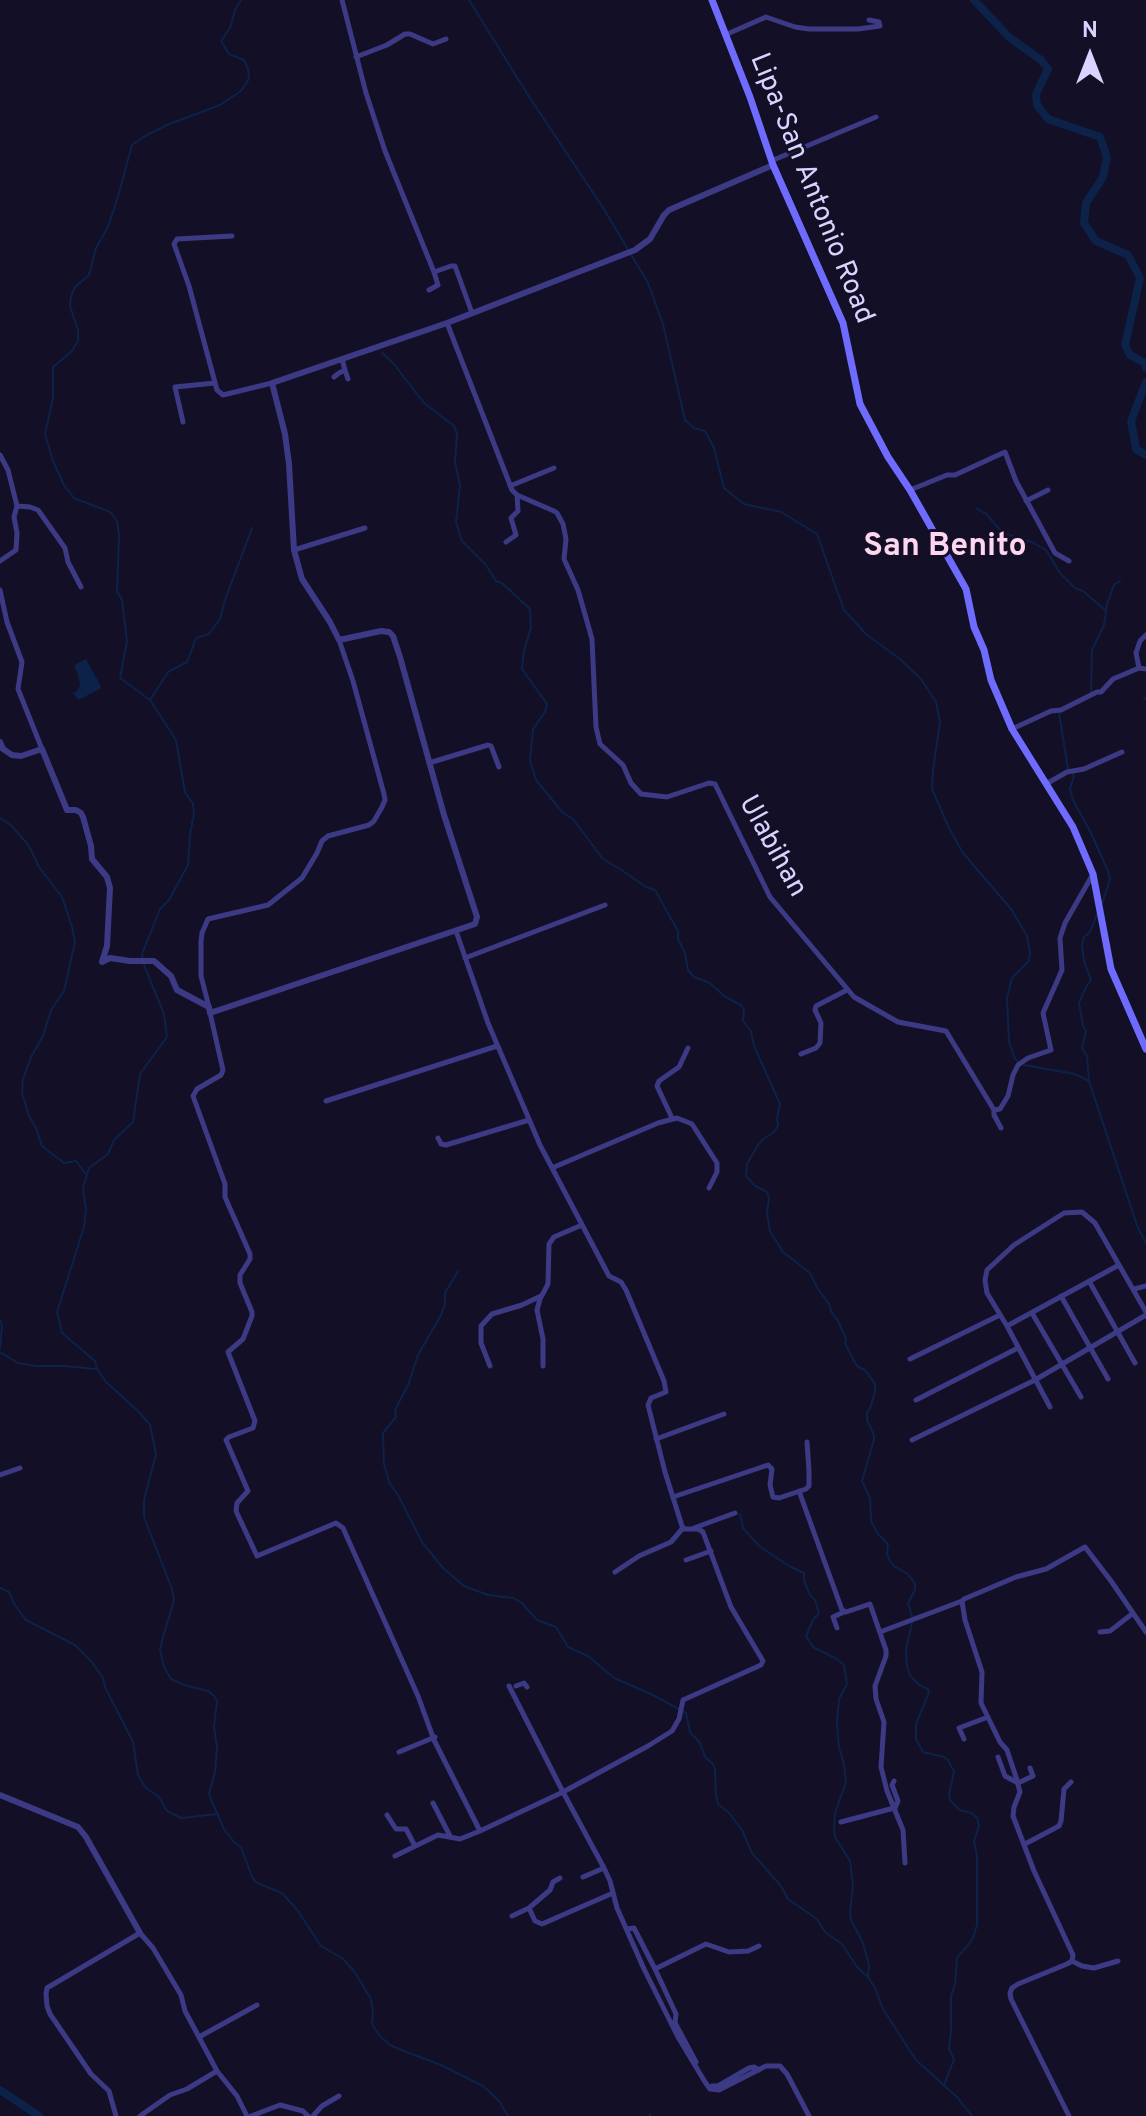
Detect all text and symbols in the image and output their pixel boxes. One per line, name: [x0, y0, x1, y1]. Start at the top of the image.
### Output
north arrow: [1050, 16, 1130, 96]
text: N: [1082, 18, 1098, 45]
street label: Lipa-San Antonio Road: [740, 49, 880, 329]
district label: San Benito: [863, 530, 1027, 568]
street label: Ulabihan: [729, 790, 813, 904]

